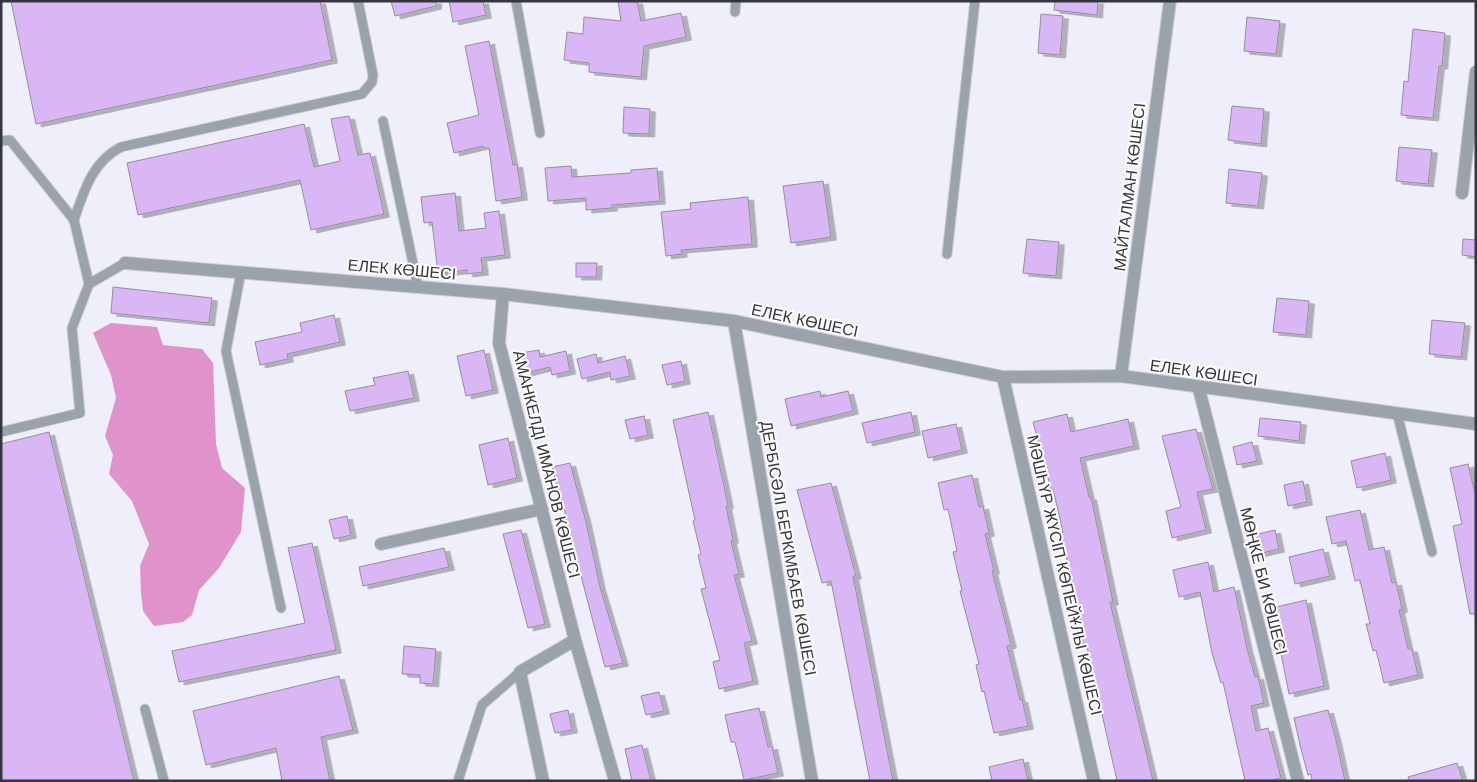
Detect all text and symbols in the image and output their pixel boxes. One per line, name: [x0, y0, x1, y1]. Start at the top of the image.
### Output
street label: МАЙТАЛМАН КӨШЕСІ: [1110, 102, 1148, 272]
street label: ЕЛЕК КӨШЕСІ: [347, 256, 457, 283]
street label: ЕЛЕК КӨШЕСІ: [750, 301, 860, 340]
street label: АМАНКЕЛДІ ИМАНОВ КӨШЕСІ: [510, 348, 583, 580]
street label: ЕЛЕК КӨШЕСІ: [1149, 357, 1259, 388]
street label: ДЕРБІСӘЛІ БЕРКІМБАЕВ КӨШЕСІ: [758, 419, 819, 677]
street label: МӘШҺҮР ЖҮСІП КӨПЕЙҰЛЫ КӨШЕСІ: [1024, 433, 1106, 717]
street label: МӨҢКЕ БИ КӨШЕСІ: [1237, 506, 1290, 657]

